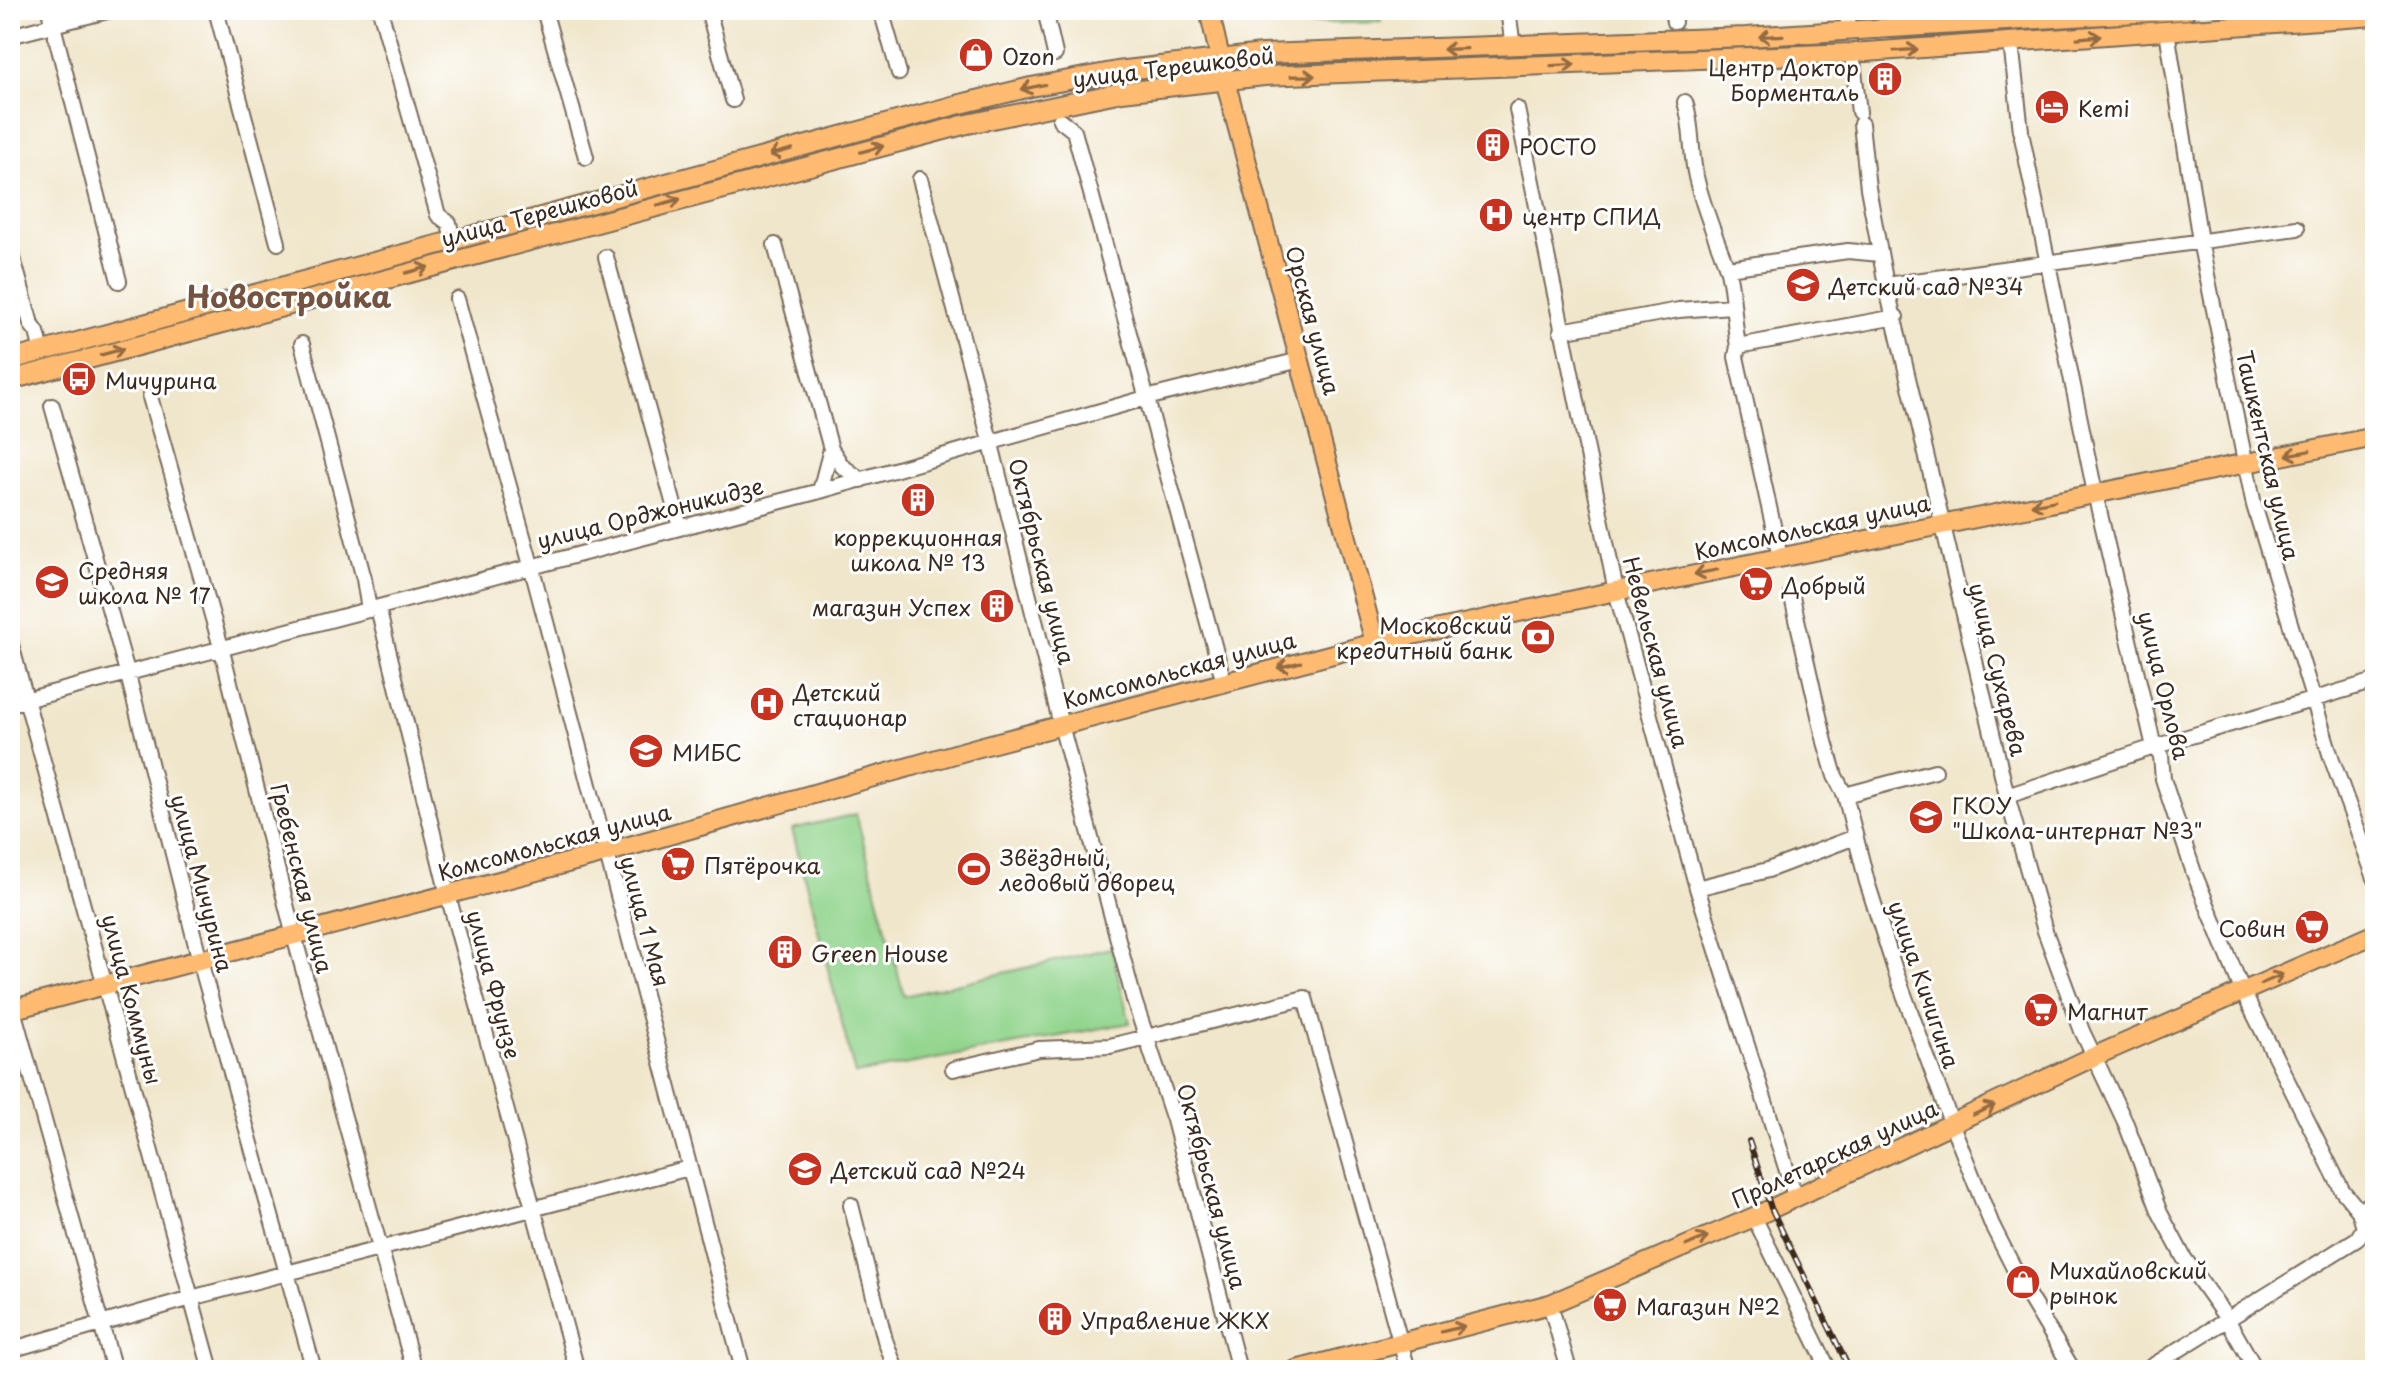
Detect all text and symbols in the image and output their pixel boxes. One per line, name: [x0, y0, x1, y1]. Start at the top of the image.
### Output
one-way arrow: [1758, 29, 1785, 44]
one-way arrow: [2075, 29, 2102, 44]
shop icon: Ozon: [957, 36, 995, 74]
street label: улица Терешковой: [1070, 37, 1276, 95]
place label: Ozon: [1002, 39, 1055, 72]
one-way arrow: [1442, 42, 1469, 57]
one-way arrow: [1892, 42, 1919, 57]
place label: Центр Доктор Борменталь: [1708, 50, 1859, 108]
one-way arrow: [1549, 57, 1576, 72]
building icon: Центр Доктор Борменталь: [1866, 60, 1904, 98]
one-way arrow: [1289, 68, 1316, 83]
one-way arrow: [1020, 80, 1046, 95]
hotel icon: Kemi: [2033, 88, 2071, 126]
place label: Kemi: [2078, 91, 2130, 124]
building icon: РОСТО: [1474, 126, 1512, 164]
place label: РОСТО: [1519, 129, 1597, 162]
one-way arrow: [859, 140, 884, 155]
one-way arrow: [769, 146, 795, 161]
street label: улица Терешковой: [437, 170, 641, 254]
one-way arrow: [655, 194, 681, 209]
hospital icon: центр СПИД: [1477, 196, 1515, 234]
place label: центр СПИД: [1522, 199, 1661, 232]
street label: Орская улица: [1278, 242, 1350, 398]
one-way arrow: [404, 262, 430, 277]
school or university icon: Детский сад №34: [1784, 266, 1822, 304]
place label: Детский сад №34: [1828, 269, 2024, 302]
district label: Новостройка: [186, 273, 392, 318]
one-way arrow: [99, 344, 125, 359]
street label: Ташкентская улица: [2229, 347, 2309, 563]
bus stop icon: Мичурина: [60, 360, 98, 398]
place label: Мичурина: [105, 363, 217, 396]
one-way arrow: [2286, 446, 2312, 461]
street label: Октябрьская улица: [1001, 454, 1085, 668]
street label: улица Орджоникидзе: [533, 468, 767, 556]
building icon: коррекционная школа № 13: [899, 481, 937, 519]
street label: Комсомольская улица: [1691, 485, 1933, 567]
one-way arrow: [2031, 496, 2057, 511]
place label: коррекционная школа № 13: [833, 520, 1003, 578]
place label: Средняя школа № 17: [78, 553, 211, 611]
street label: Невельская улица: [1616, 553, 1698, 752]
school or university icon: Средняя школа № 17: [33, 563, 71, 601]
one-way arrow: [1694, 565, 1720, 580]
supermarket icon: Добрый: [1737, 565, 1775, 603]
place label: Добрый: [1781, 568, 1866, 601]
street label: улица Сухарева: [1962, 579, 2037, 759]
building icon: магазин Успех: [978, 587, 1016, 625]
place label: магазин Успех: [812, 590, 971, 623]
street label: улица Орлова: [2131, 607, 2199, 763]
place label: Московский кредитный банк: [1336, 608, 1513, 666]
bank icon: Московский кредитный банк: [1519, 618, 1557, 656]
street label: Комсомольская улица: [1059, 622, 1299, 716]
one-way arrow: [1276, 659, 1302, 674]
place label: Детский стационар: [792, 675, 907, 733]
hospital icon: Детский стационар: [748, 685, 786, 723]
school or university icon: МИБС: [627, 732, 665, 770]
place label: МИБС: [672, 735, 742, 768]
street label: Гребенская улица: [263, 780, 343, 976]
place label: ГКОУ "Школа-интернат №3": [1952, 788, 2203, 846]
street label: улица Мичурина: [163, 790, 243, 976]
street label: Комсомольская улица: [434, 794, 674, 888]
school or university icon: ГКОУ "Школа-интернат №3": [1907, 798, 1945, 836]
place label: Звёздный, ледовый дворец: [999, 840, 1175, 898]
supermarket icon: Пятёрочка: [659, 845, 697, 883]
place label: Пятёрочка: [704, 848, 821, 881]
sports icon: Звёздный, ледовый дворец: [955, 850, 993, 888]
street label: улица 1 Мая: [613, 852, 679, 990]
street label: улица Кичигина: [1881, 896, 1969, 1072]
street label: улица Фрунзе: [459, 906, 531, 1062]
supermarket icon: Совин: [2293, 908, 2331, 946]
street label: улица Коммуны: [94, 910, 172, 1088]
place label: Совин: [2218, 911, 2286, 944]
building icon: Green House: [766, 933, 804, 971]
place label: Green House: [811, 936, 949, 969]
one-way arrow: [2259, 971, 2284, 986]
supermarket icon: Магнит: [2022, 991, 2060, 1029]
place label: Магнит: [2067, 994, 2149, 1027]
street label: Октябрьская улица: [1170, 1080, 1256, 1293]
street label: Пролетарская улица: [1725, 1091, 1943, 1215]
one-way arrow: [1972, 1102, 1996, 1117]
school or university icon: Детский сад №24: [786, 1150, 824, 1188]
place label: Детский сад №24: [830, 1153, 1026, 1186]
one-way arrow: [1684, 1233, 1709, 1248]
place label: Михайловский рынок: [2049, 1253, 2207, 1311]
shop icon: Михайловский рынок: [2004, 1263, 2042, 1301]
supermarket icon: Магазин №2: [1591, 1286, 1629, 1324]
place label: Магазин №2: [1636, 1289, 1780, 1322]
building icon: Управление ЖКХ: [1036, 1300, 1074, 1338]
place label: Управление ЖКХ: [1081, 1303, 1270, 1336]
one-way arrow: [1440, 1321, 1466, 1336]

